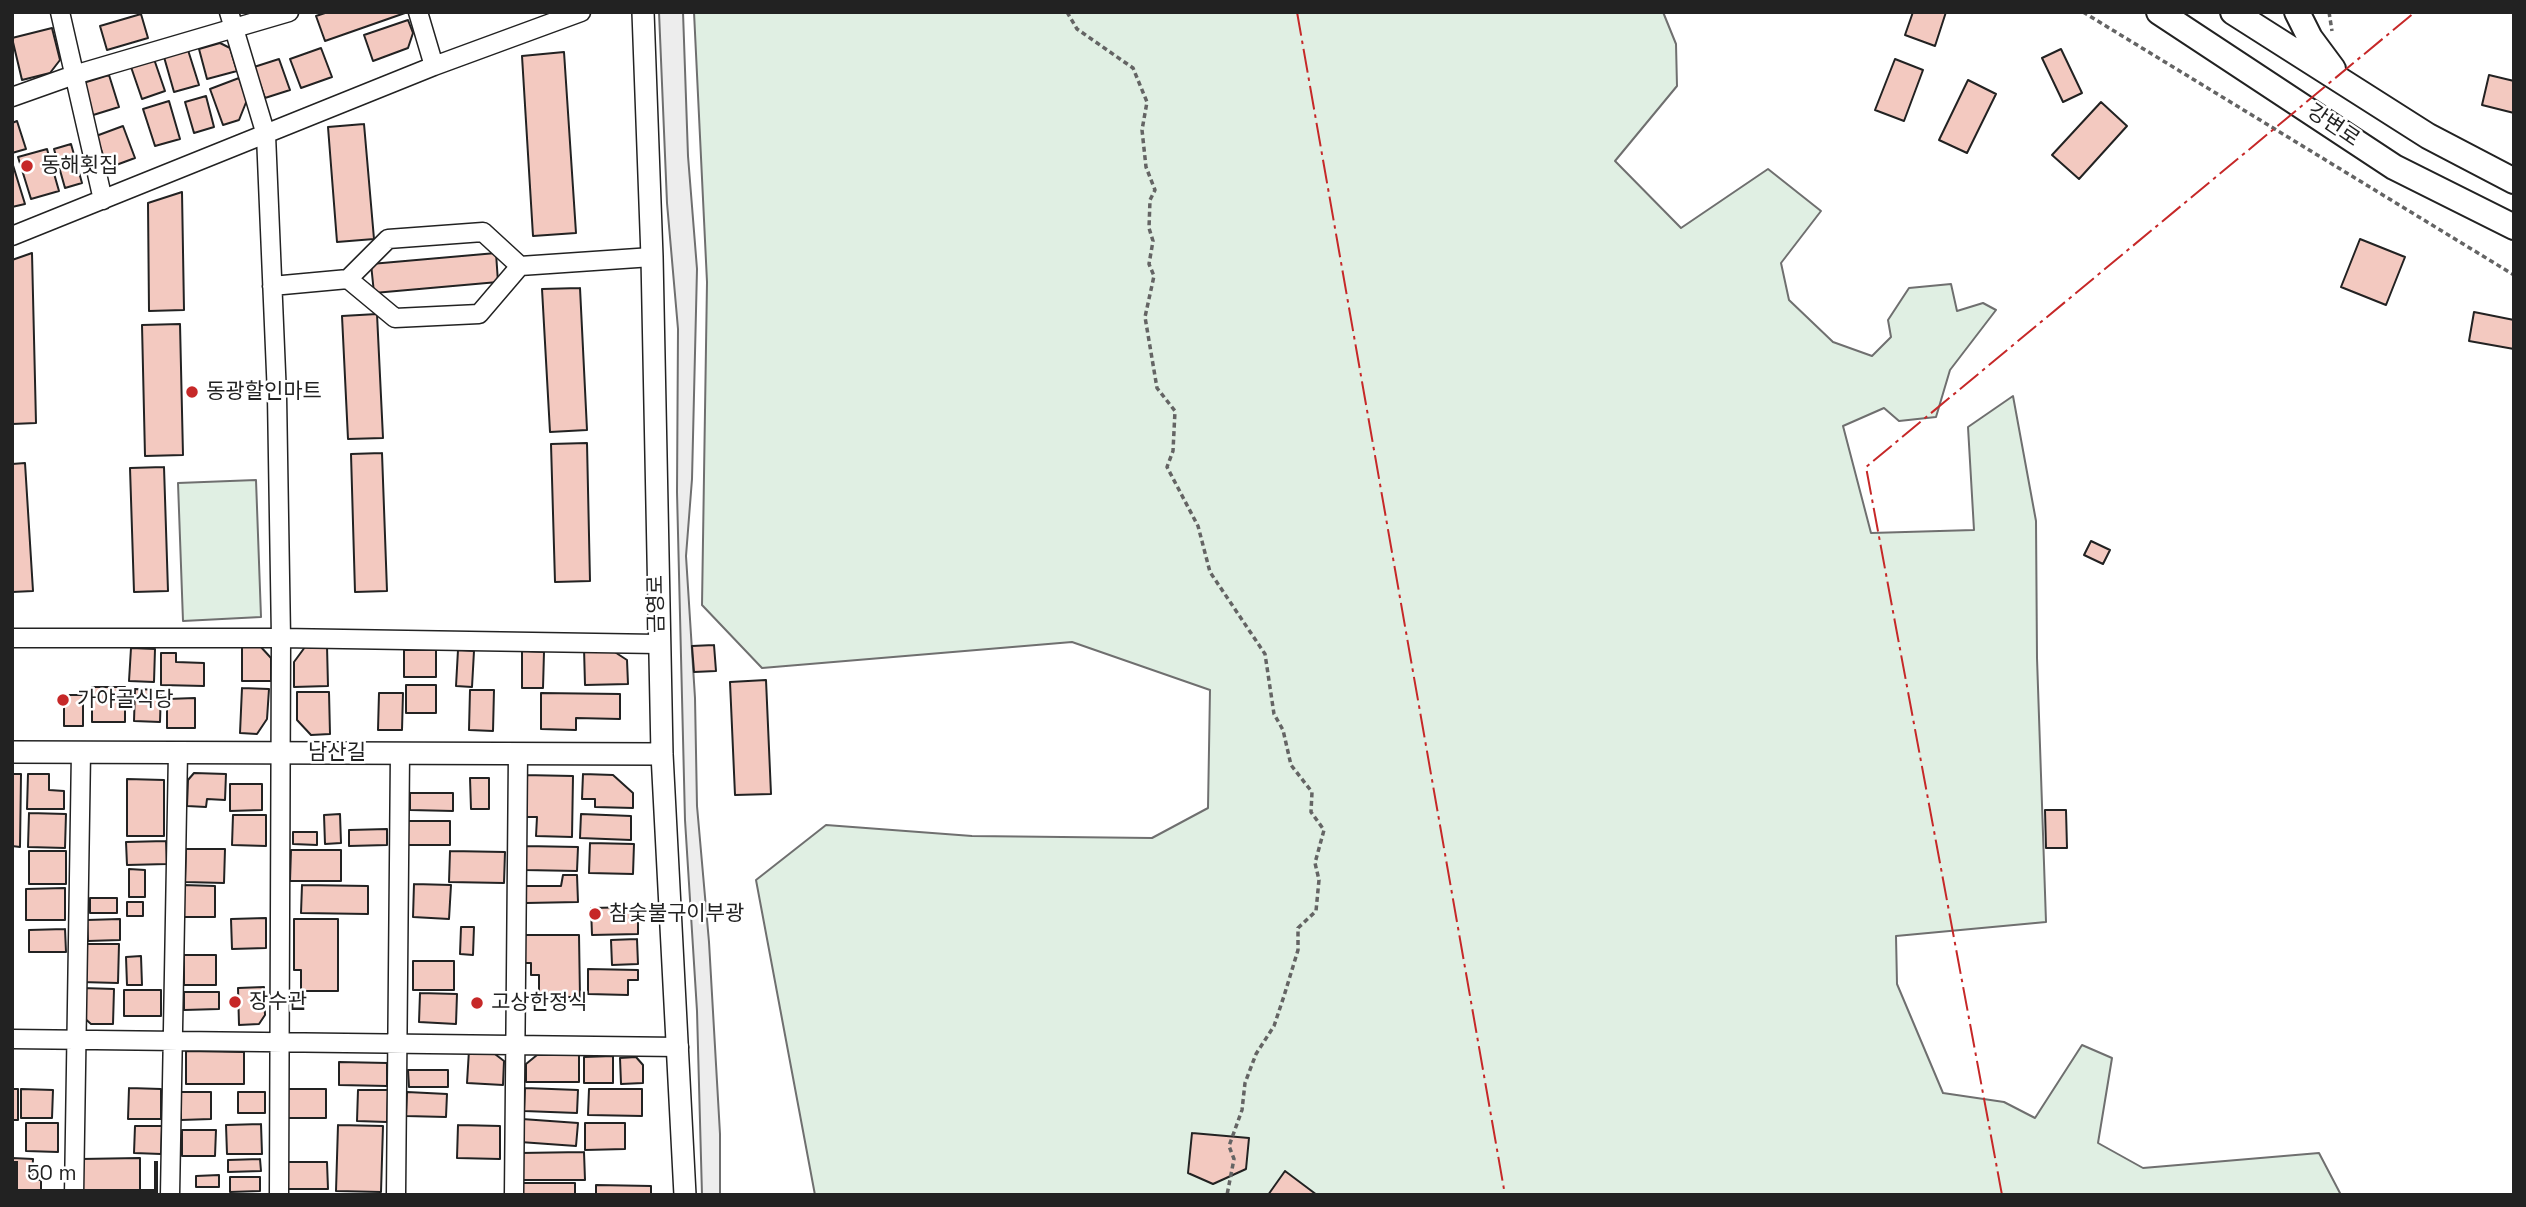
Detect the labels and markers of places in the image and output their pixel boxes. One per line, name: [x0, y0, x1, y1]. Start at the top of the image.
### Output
place label: 동해횟집: [41, 153, 118, 179]
marker: 동해횟집: [19, 158, 35, 174]
place label: 동광할인마트: [206, 379, 322, 405]
marker: 동광할인마트: [184, 384, 200, 400]
place label: 가야골식당: [77, 687, 174, 713]
marker: 가야골식당: [55, 692, 71, 708]
place label: 참숯불구이부광: [609, 901, 744, 927]
marker: 참숯불구이부광: [587, 906, 603, 922]
place label: 장수관: [249, 989, 307, 1015]
place label: 고상한정식: [491, 990, 588, 1016]
marker: 장수관: [227, 994, 243, 1010]
marker: 고상한정식: [469, 995, 485, 1011]

